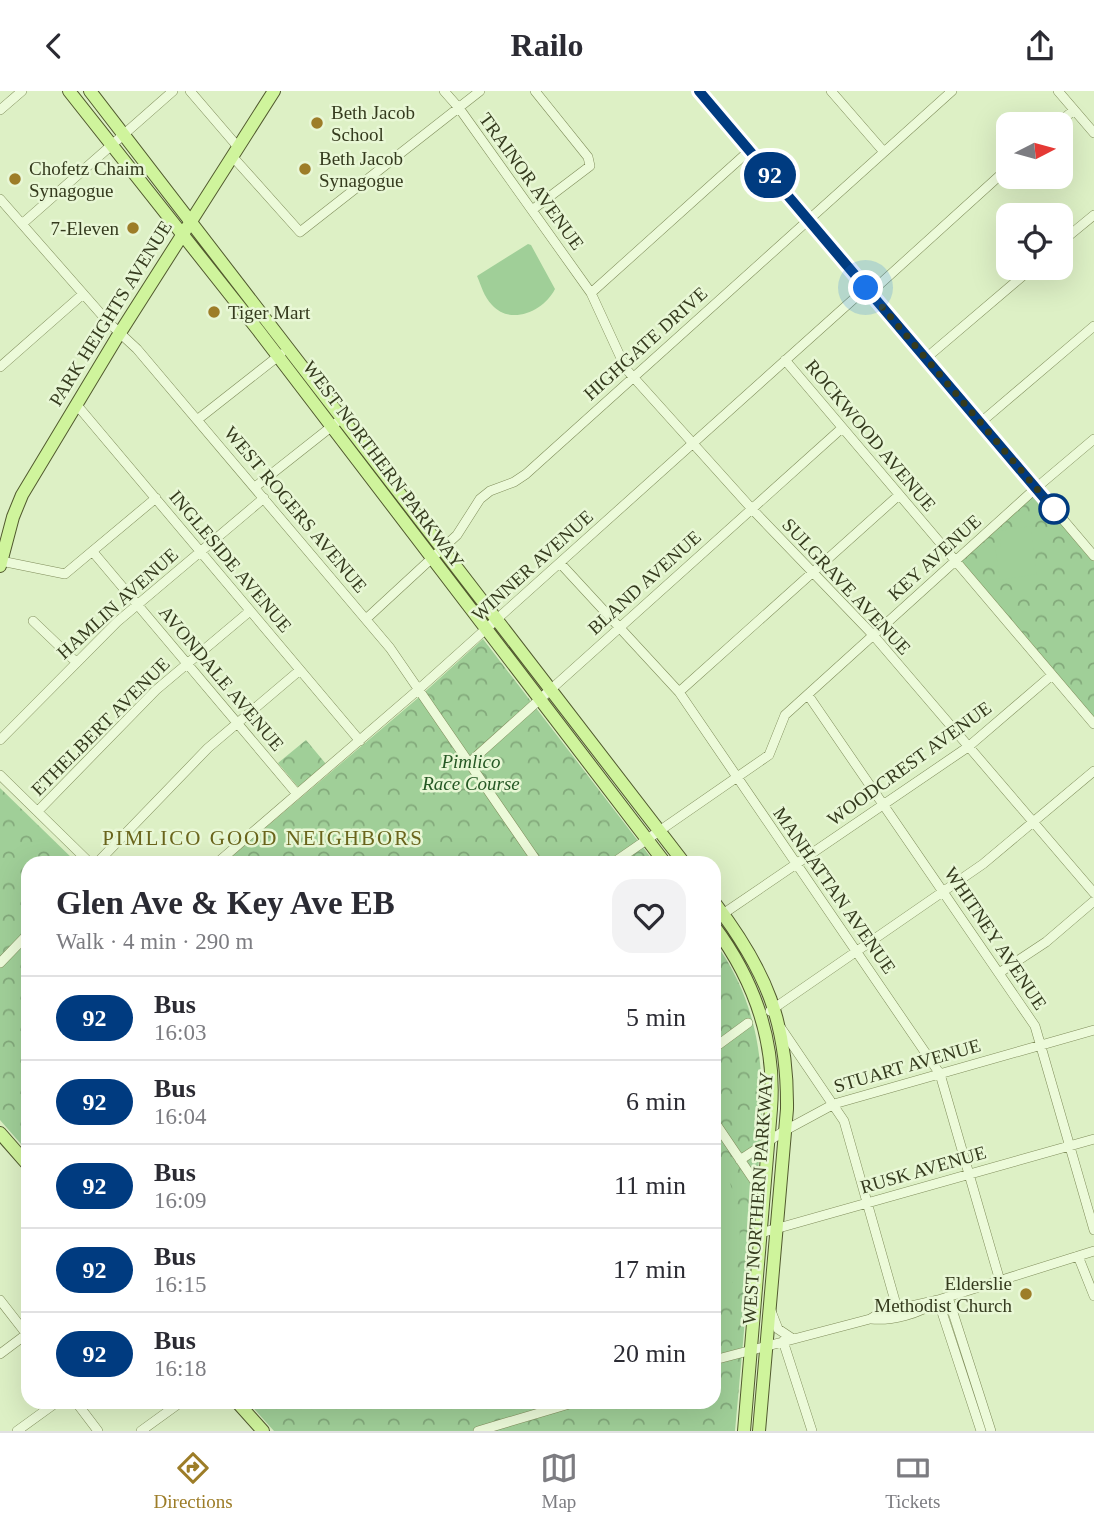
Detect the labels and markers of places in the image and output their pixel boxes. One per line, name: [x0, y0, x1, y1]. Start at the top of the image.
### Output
place label: Beth Jacob School: [331, 102, 415, 145]
marker: Beth Jacob School: [309, 115, 325, 131]
place label: Beth Jacob Synagogue: [319, 148, 403, 191]
place label: Chofetz Chaim Synagogue: [29, 158, 145, 201]
marker: Beth Jacob Synagogue: [297, 161, 313, 177]
marker: Chofetz Chaim Synagogue: [7, 171, 23, 187]
place label: 7-Eleven: [50, 218, 120, 239]
marker: 7-Eleven: [125, 220, 141, 236]
place label: Tiger Mart: [228, 302, 311, 323]
marker: Tiger Mart: [206, 304, 222, 320]
unlabelled marker: [1039, 494, 1069, 524]
place label: Elderslie Methodist Church: [874, 1273, 1012, 1316]
marker: Elderslie Methodist Church: [1018, 1286, 1034, 1302]

